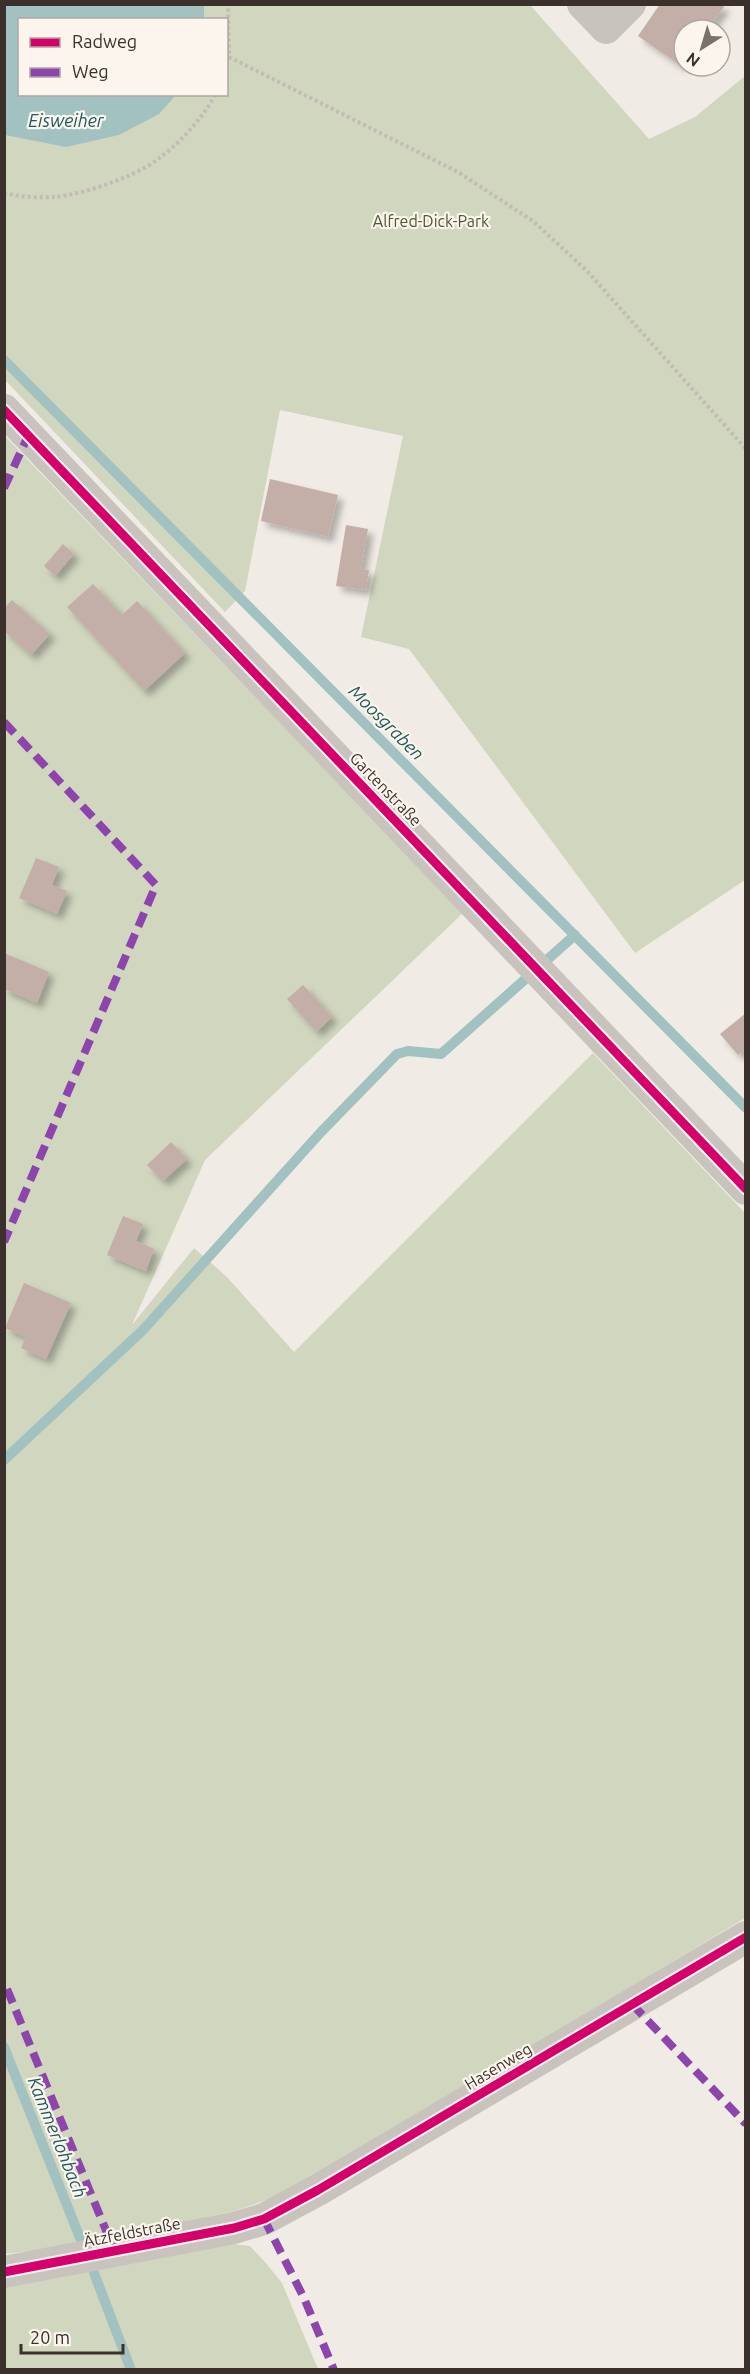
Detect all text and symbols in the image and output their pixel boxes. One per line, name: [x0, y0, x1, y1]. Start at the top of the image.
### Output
legend: [18, 18, 228, 96]
north arrow: [672, 18, 732, 78]
text: Radweg: [72, 31, 137, 51]
text: N: [683, 49, 703, 71]
text: Weg: [72, 61, 109, 81]
water label: Eisweiher: [28, 110, 105, 130]
park label: Alfred-Dick-Park: [373, 212, 489, 230]
water label: Moosgraben: [345, 680, 429, 764]
street label: Gartenstraße: [346, 749, 426, 829]
street label: Hasenweg: [461, 2039, 535, 2093]
water label: Kammerlohbach: [25, 2074, 91, 2200]
street label: Ätzfeldstraße: [82, 2214, 182, 2250]
scale bar: [21, 2317, 123, 2355]
text: 20 m: [30, 2327, 70, 2347]

